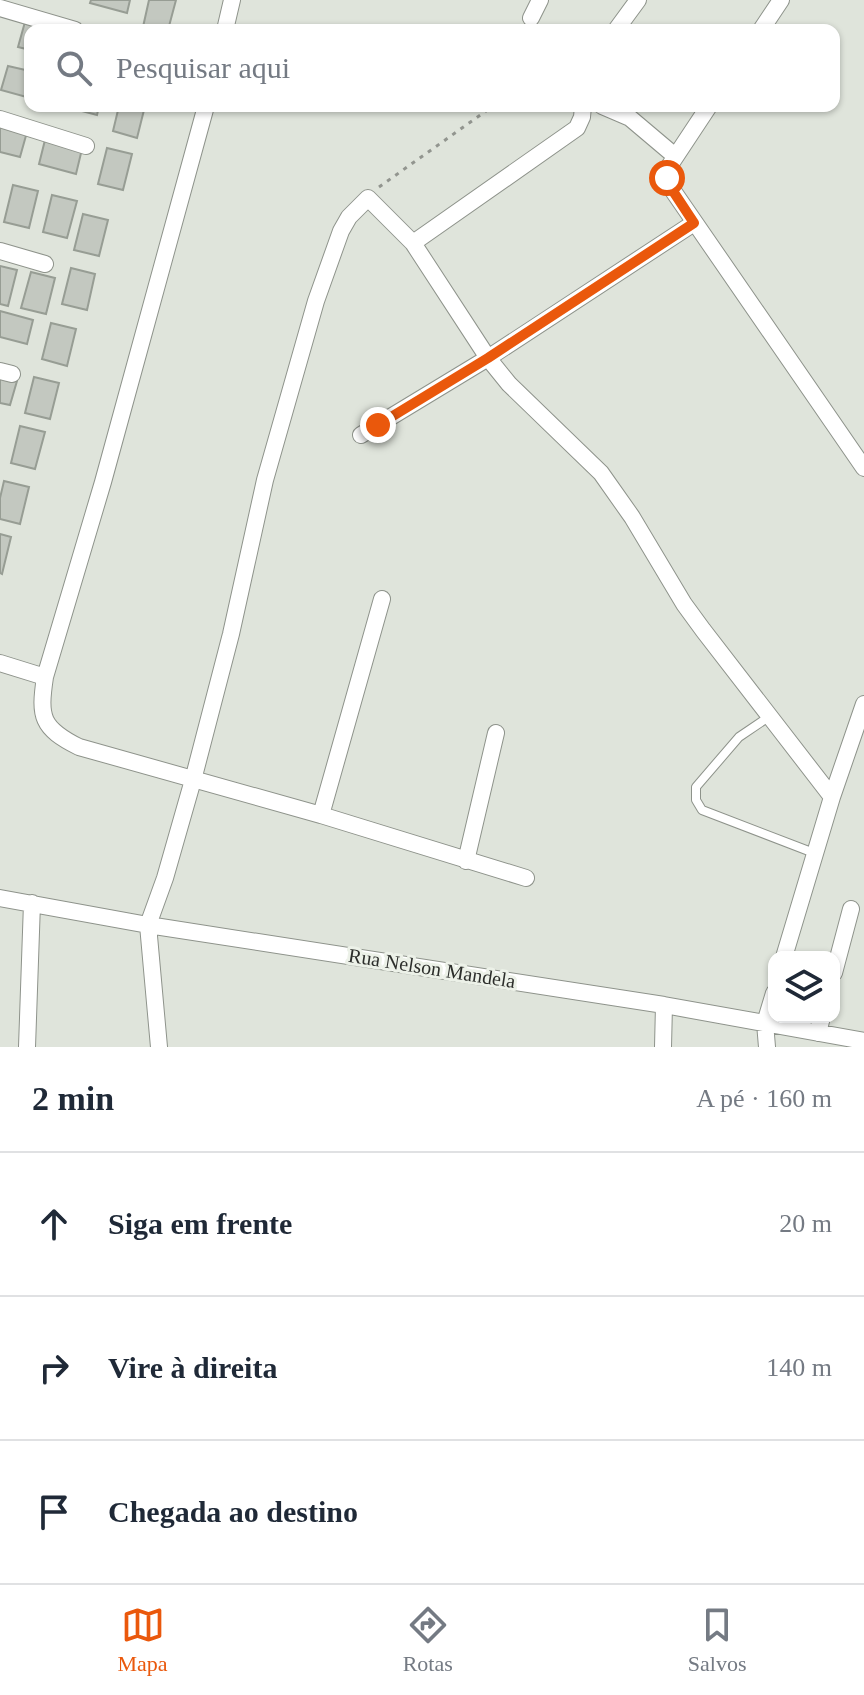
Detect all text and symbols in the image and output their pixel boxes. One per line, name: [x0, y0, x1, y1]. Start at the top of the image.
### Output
search box: [24, 24, 840, 112]
icon: search: [52, 46, 96, 90]
text: Pesquisar aqui: [116, 51, 290, 84]
route start: [649, 160, 685, 196]
route end: [360, 407, 396, 443]
street label: Rua Nelson Mandela: [347, 944, 517, 992]
map controls: [768, 951, 840, 1023]
button: layers: [768, 951, 840, 1023]
text: 2 min: [32, 1080, 114, 1117]
text: A pé · 160 m: [696, 1084, 832, 1113]
icon: ahead: [32, 1202, 76, 1246]
text: Siga em frente: [108, 1207, 292, 1240]
text: 20 m: [779, 1209, 832, 1238]
icon: right: [32, 1346, 76, 1390]
text: Vire à direita: [108, 1351, 277, 1384]
text: 140 m: [766, 1353, 832, 1382]
icon: arrive: [32, 1490, 76, 1534]
text: Chegada ao destino: [108, 1495, 358, 1528]
tab: Mapa: [118, 1603, 168, 1677]
tab: Rotas: [403, 1603, 453, 1677]
tab: Salvos: [688, 1603, 746, 1677]

